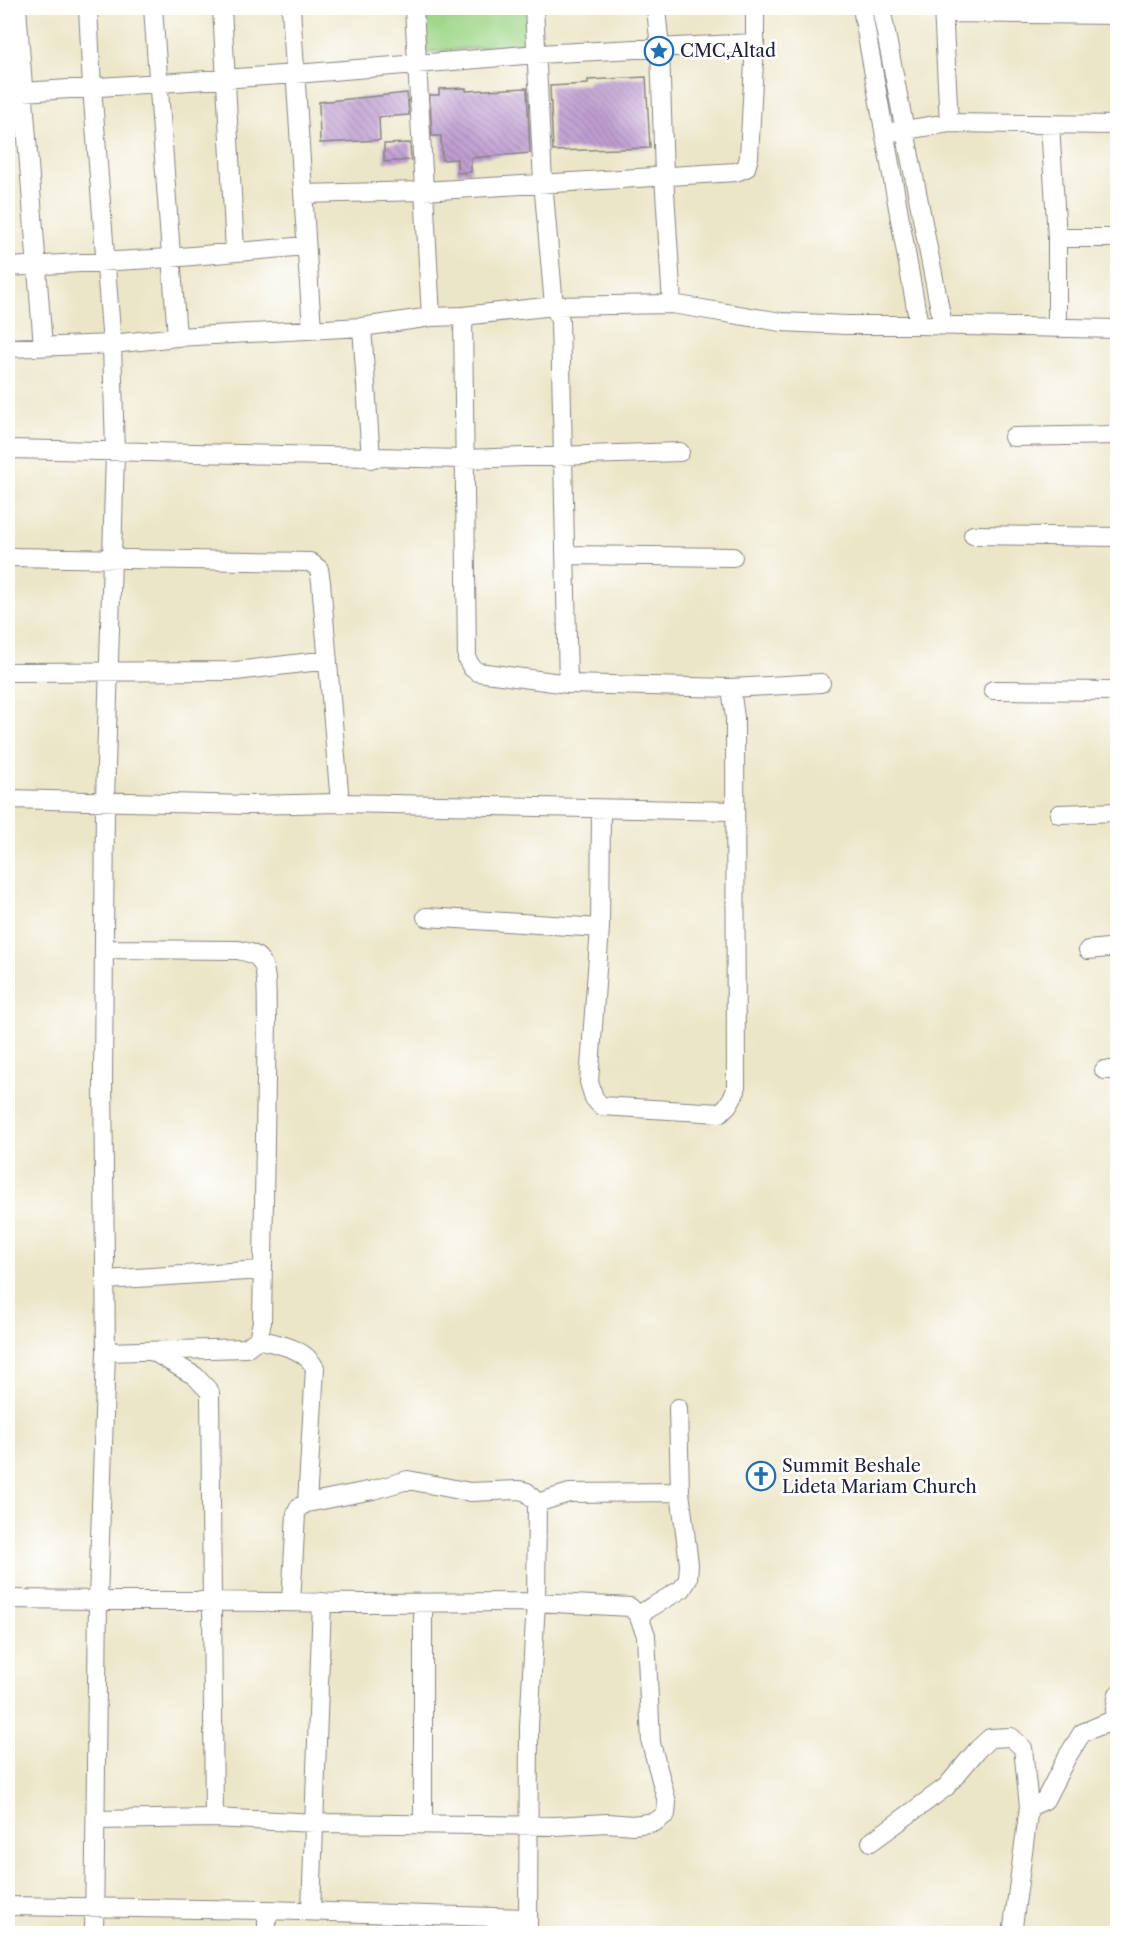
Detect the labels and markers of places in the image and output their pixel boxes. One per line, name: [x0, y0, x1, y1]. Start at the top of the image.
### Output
place icon: CMC,Altad: [643, 35, 675, 67]
place label: CMC,Altad: [680, 40, 776, 62]
place label: Summit Beshale Lideta Mariam Church: [782, 1455, 977, 1498]
church icon: Summit Beshale Lideta Mariam Church: [745, 1460, 777, 1492]

